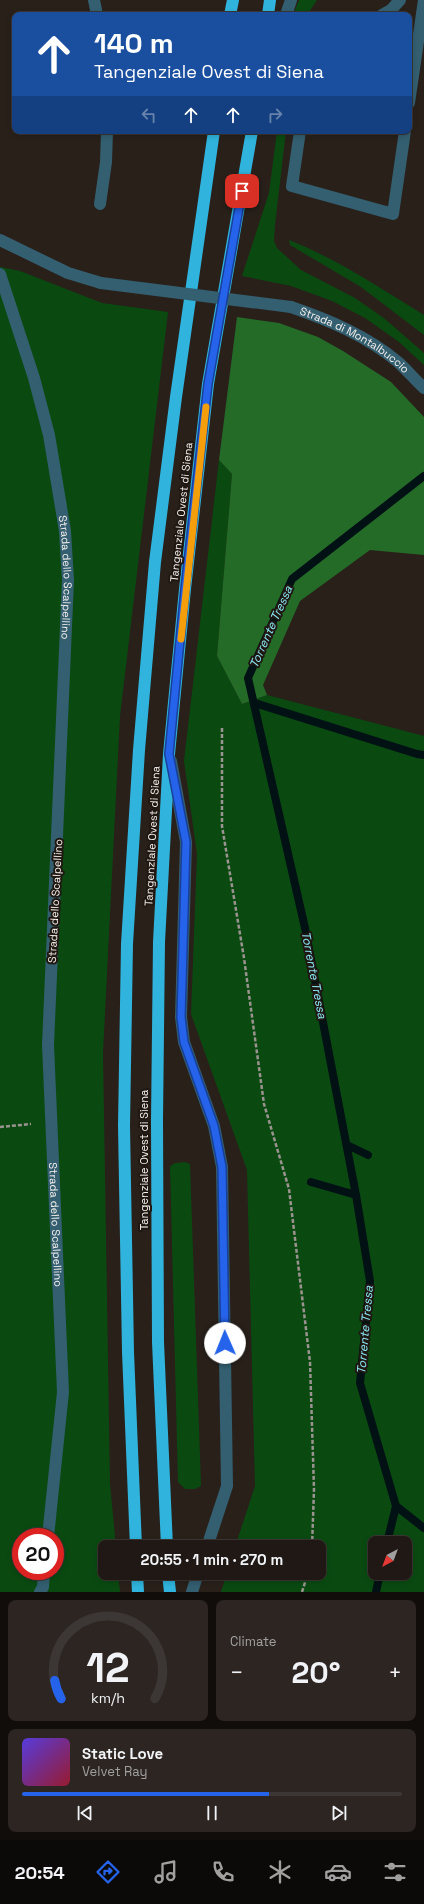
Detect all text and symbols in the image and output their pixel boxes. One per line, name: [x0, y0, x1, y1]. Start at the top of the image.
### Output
text: 140 m: [94, 25, 174, 61]
icon: ahead: [28, 28, 80, 80]
text: Tangenziale Ovest di Siena: [94, 60, 324, 83]
icon: left: [138, 104, 160, 126]
icon: ahead: [180, 104, 202, 126]
icon: ahead: [222, 104, 244, 126]
icon: right: [264, 104, 286, 126]
pin: [225, 174, 259, 208]
icon: arrive: [231, 180, 253, 202]
street label: Strada di Montalbuccio: [298, 304, 413, 376]
street label: Tangenziale Ovest di Siena: [167, 441, 195, 583]
street label: Strada dello Scalpellino: [55, 514, 75, 640]
water label: Torrente Tressa: [246, 583, 296, 671]
street label: Tangenziale Ovest di Siena: [141, 765, 163, 906]
street label: Strada dello Scalpellino: [45, 838, 65, 963]
water label: Torrente Tressa: [298, 930, 330, 1020]
street label: Tangenziale Ovest di Siena: [137, 1089, 151, 1230]
street label: Strada dello Scalpellino: [46, 1162, 65, 1287]
water label: Torrente Tressa: [353, 1285, 377, 1375]
position arrow: [204, 1322, 246, 1364]
speed limit sign: 20: [12, 1528, 64, 1580]
north arrow: [368, 1536, 412, 1580]
map controls: [368, 1536, 412, 1580]
text: 20:55 · 1 min · 270 m: [141, 1550, 283, 1569]
text: Climate: [230, 1633, 276, 1650]
text: 12: [86, 1640, 130, 1693]
text: 20°: [291, 1653, 341, 1692]
text: −: [230, 1658, 244, 1686]
text: +: [388, 1658, 402, 1686]
text: km/h: [91, 1688, 125, 1706]
text: Static Love: [82, 1744, 163, 1763]
text: Velvet Ray: [82, 1763, 147, 1780]
icon: previous: [74, 1802, 96, 1824]
icon: pause: [201, 1802, 223, 1824]
icon: next: [328, 1802, 350, 1824]
icon: directions: [94, 1858, 122, 1886]
icon: music: [152, 1858, 180, 1886]
icon: phone: [209, 1858, 237, 1886]
icon: climate: [266, 1858, 294, 1886]
icon: car: [324, 1858, 352, 1886]
icon: filters: [381, 1858, 409, 1886]
text: 20:54: [15, 1861, 65, 1884]

